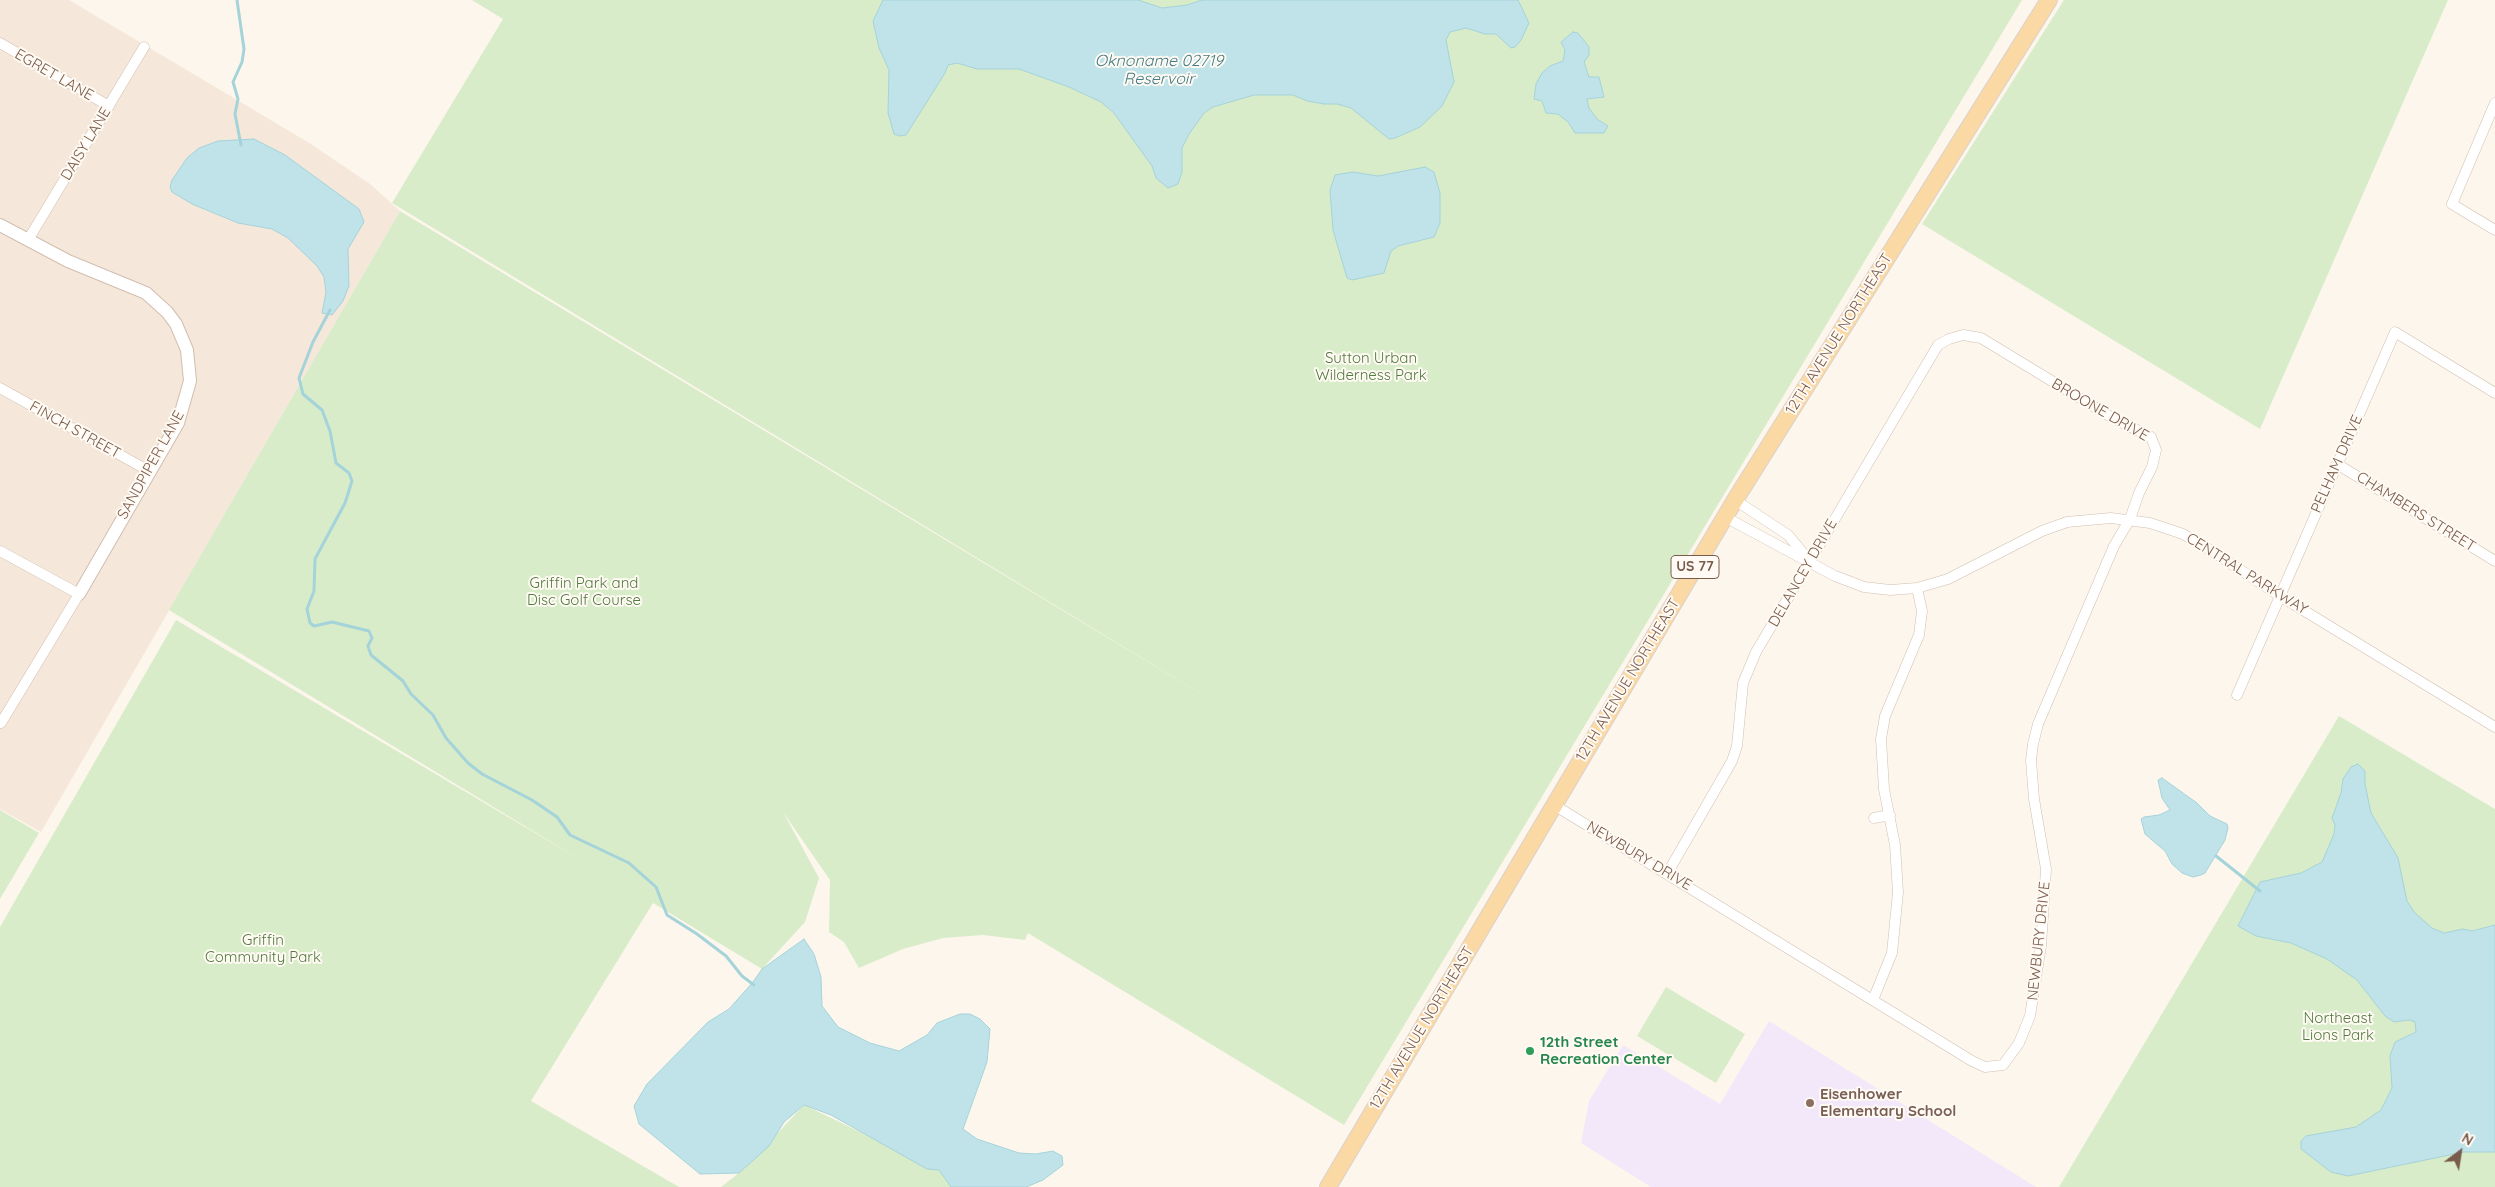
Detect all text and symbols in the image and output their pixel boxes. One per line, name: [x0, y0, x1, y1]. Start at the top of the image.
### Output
street label: EGRET LANE: [11, 45, 97, 105]
water label: Oknoname 02719 Reservoir: [1095, 51, 1223, 89]
street label: DAISY LANE: [57, 104, 115, 184]
street label: 12TH AVENUE NORTHEAST: [1782, 250, 1896, 418]
park label: Sutton Urban Wilderness Park: [1315, 349, 1427, 384]
street label: BROONE DRIVE: [2048, 375, 2152, 445]
street label: FINCH STREET: [26, 398, 124, 462]
street label: SANDPIPER LANE: [114, 408, 188, 522]
street label: PELHAM DRIVE: [2307, 412, 2367, 516]
street label: CHAMBERS STREET: [2353, 468, 2479, 556]
street label: DELANCEY DRIVE: [1765, 516, 1841, 630]
street label: CENTRAL PARKWAY: [2183, 529, 2311, 619]
road number: US 77: [1671, 556, 1719, 578]
park label: Griffin Park and Disc Golf Course: [527, 574, 641, 609]
street label: 12TH AVENUE NORTHEAST: [1572, 595, 1684, 765]
street label: NEWBURY DRIVE: [1583, 817, 1695, 895]
street label: NEWBURY DRIVE: [2024, 881, 2054, 1001]
park label: Griffin Community Park: [205, 931, 321, 966]
street label: 12TH AVENUE NORTHEAST: [1366, 943, 1478, 1113]
park label: Northeast Lions Park: [2302, 1009, 2374, 1044]
place label: 12th Street Recreation Center: [1540, 1033, 1672, 1068]
marker: 12th Street Recreation Center: [1524, 1045, 1536, 1057]
place label: Eisenhower Elementary School: [1820, 1085, 1956, 1120]
marker: Eisenhower Elementary School: [1804, 1097, 1816, 1109]
north arrow: [2435, 1127, 2485, 1177]
text: N: [2459, 1129, 2477, 1150]

